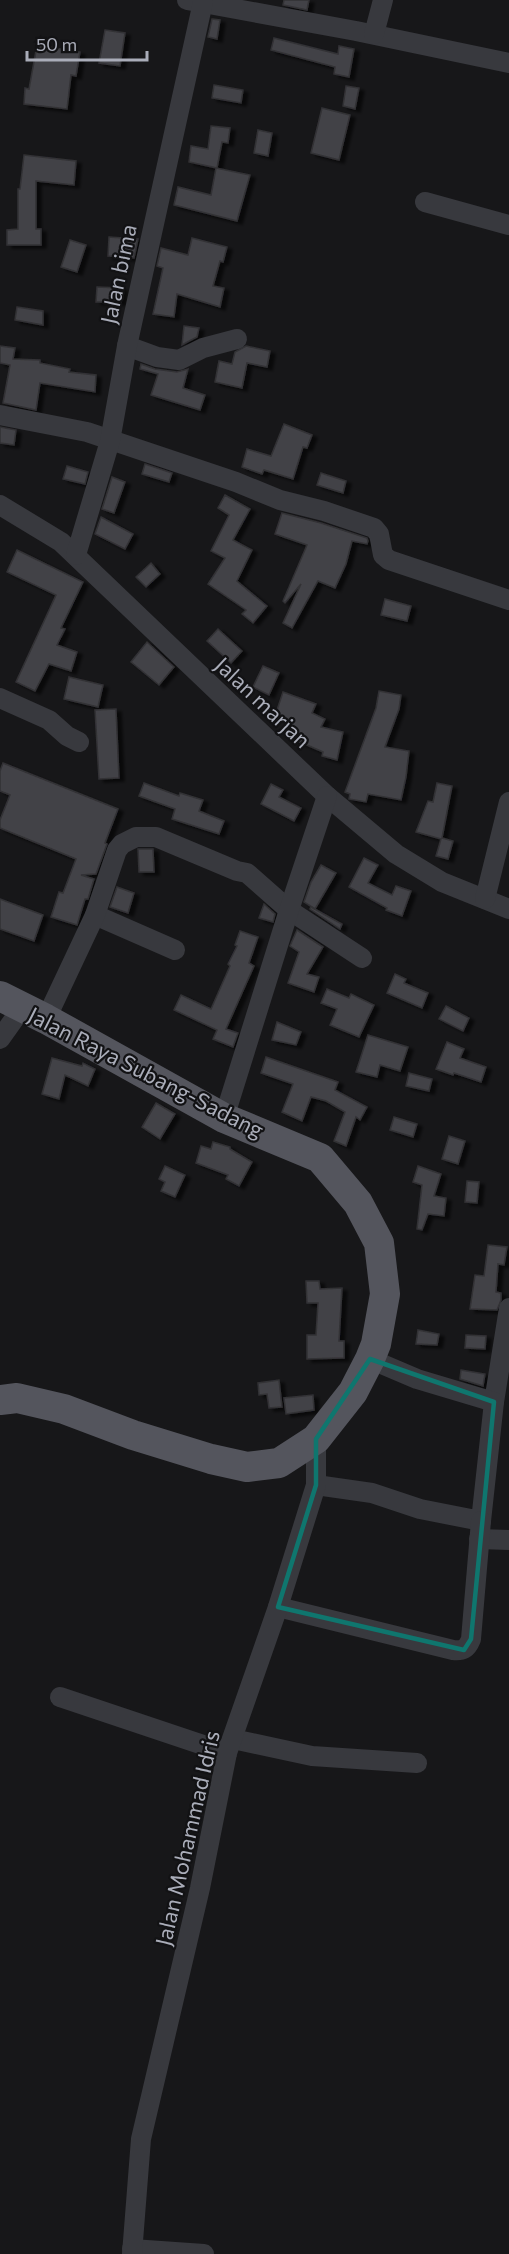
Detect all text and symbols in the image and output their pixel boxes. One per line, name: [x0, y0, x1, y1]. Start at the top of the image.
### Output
scale bar: [27, 24, 147, 62]
text: 50 m: [36, 33, 77, 55]
street label: Jalan bima: [94, 222, 142, 326]
street label: Jalan marjan: [210, 651, 316, 753]
street label: Jalan Raya Subang-Sadang: [24, 1001, 268, 1143]
street label: Jalan Mohammad Idris: [149, 1728, 225, 1948]

